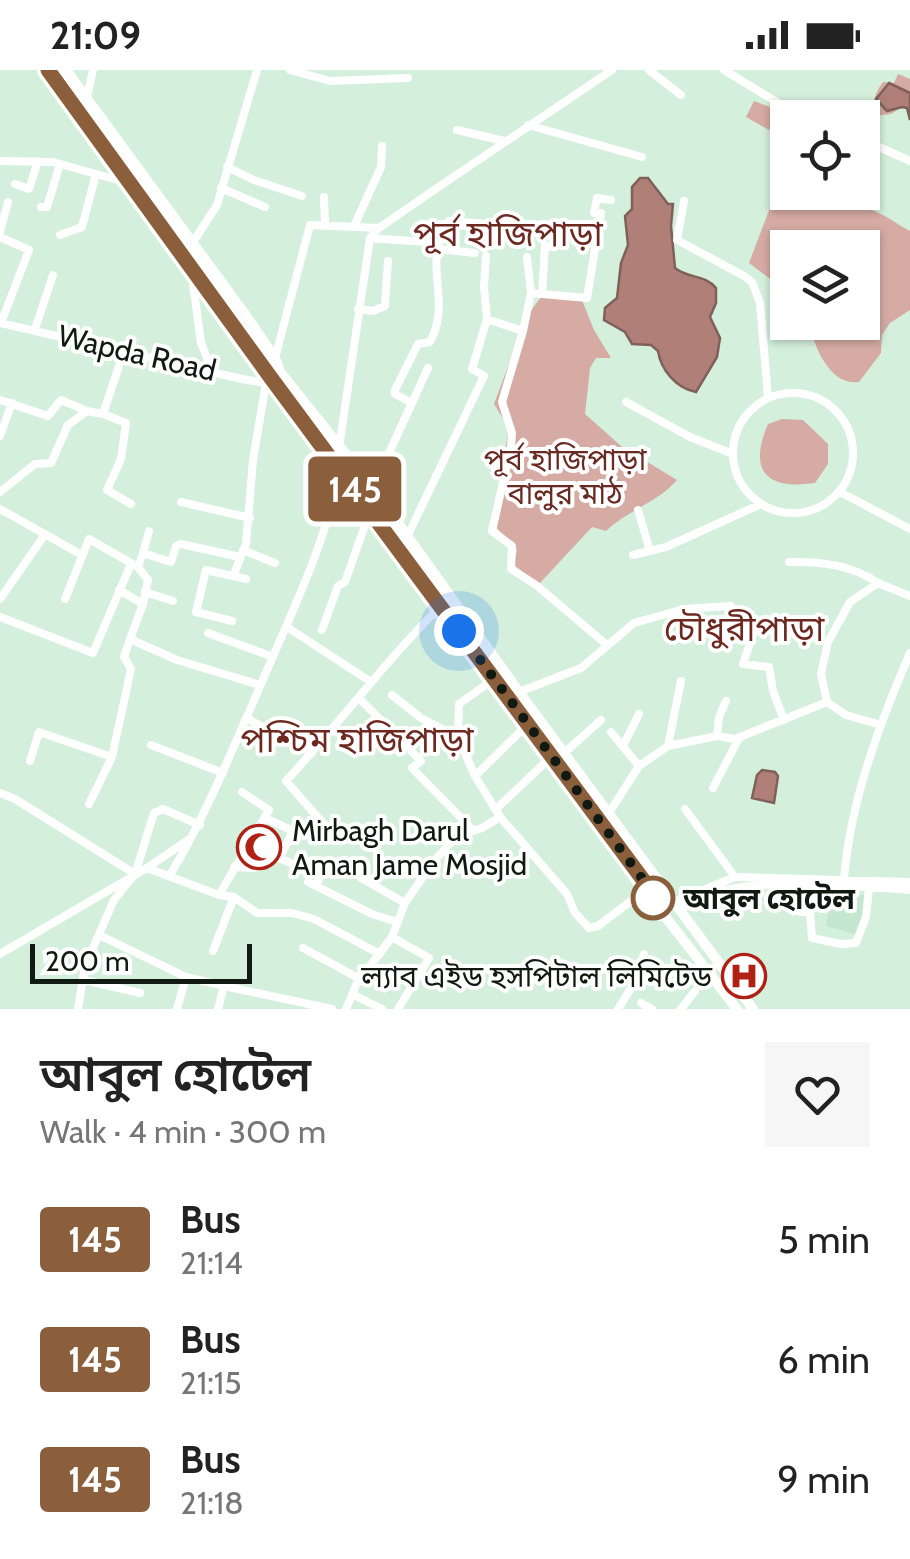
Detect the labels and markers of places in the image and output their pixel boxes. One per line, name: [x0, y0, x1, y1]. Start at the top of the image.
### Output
place label: Mirbagh Darul Aman Jame Mosjid: [292, 812, 527, 883]
mosque icon: Mirbagh Darul Aman Jame Mosjid: [236, 824, 282, 870]
marker: আবুল হোটেল: [632, 877, 674, 919]
place label: আবুল হোটেল: [682, 880, 856, 917]
hospital icon: ল্যাব এইড হসপিটাল লিমিটেড: [721, 953, 767, 999]
place label: ল্যাব এইড হসপিটাল লিমিটেড: [360, 958, 713, 995]

